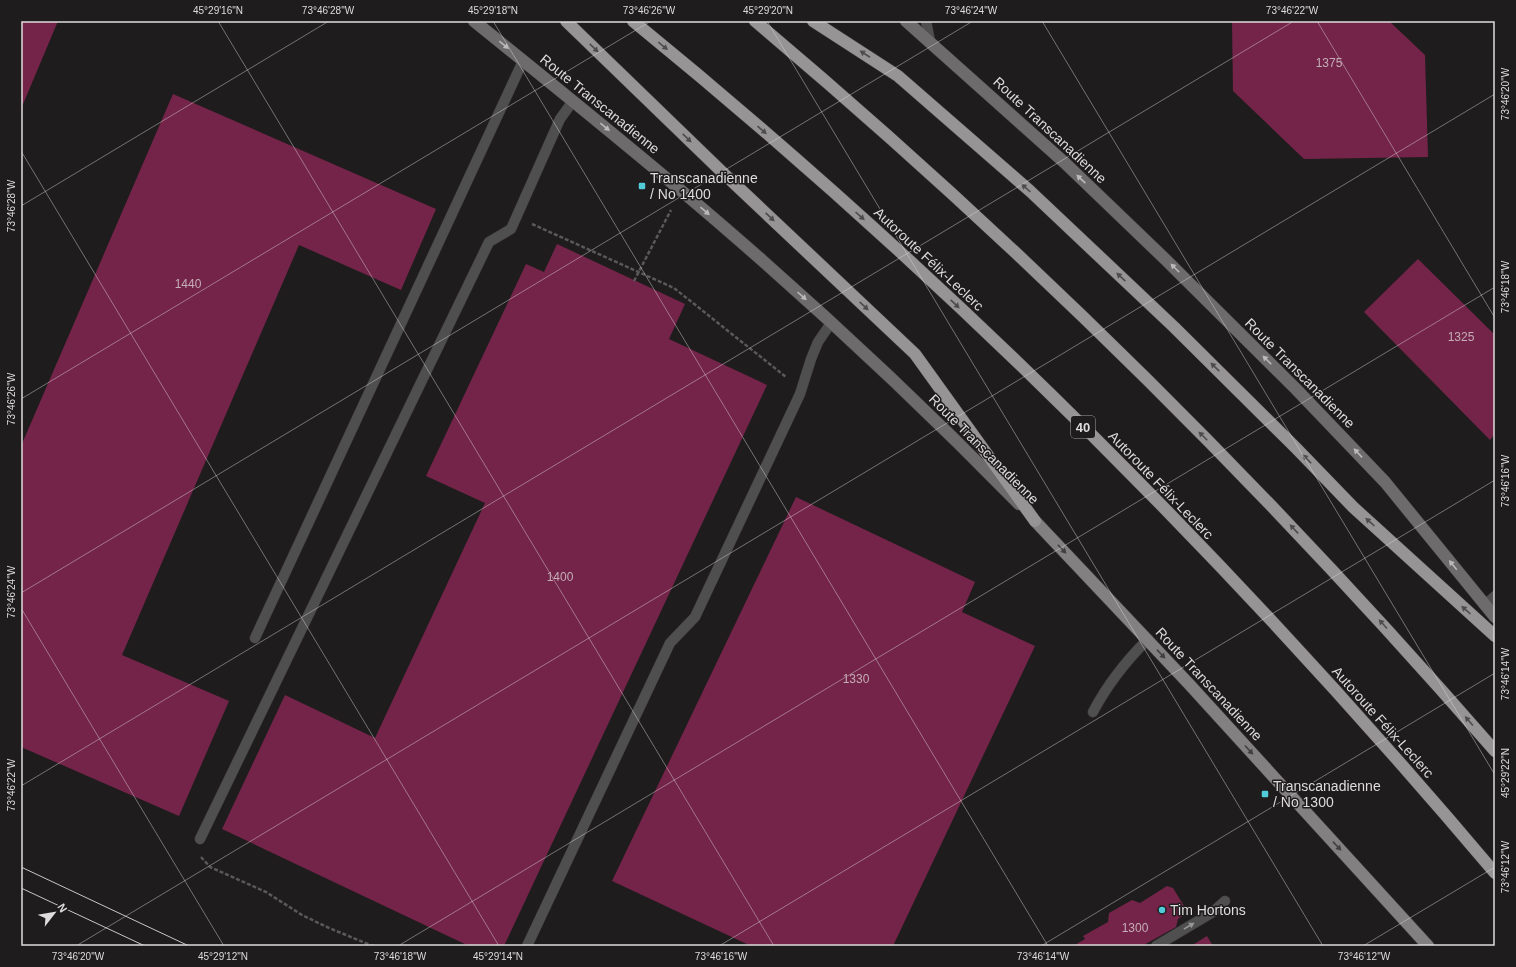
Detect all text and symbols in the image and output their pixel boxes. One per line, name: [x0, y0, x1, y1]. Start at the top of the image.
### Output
text: 45°29'16"N: [193, 5, 243, 16]
text: 73°46'28"W: [302, 5, 355, 16]
text: 45°29'18"N: [468, 5, 518, 16]
text: 73°46'26"W: [623, 5, 676, 16]
text: 45°29'20"N: [743, 5, 793, 16]
text: 73°46'24"W: [945, 5, 998, 16]
text: 73°46'22"W: [1266, 5, 1319, 16]
one-way arrow: [499, 41, 510, 50]
one-way arrow: [658, 41, 669, 50]
one-way arrow: [589, 43, 599, 53]
street label: Route Transcanadienne: [537, 51, 663, 157]
one-way arrow: [859, 51, 871, 58]
house number: 1375: [1316, 56, 1343, 70]
text: 73°46'20"W: [1500, 67, 1511, 120]
street label: Route Transcanadienne: [990, 73, 1110, 187]
one-way arrow: [600, 123, 611, 132]
one-way arrow: [757, 125, 768, 134]
one-way arrow: [682, 133, 692, 143]
place label: Transcanadienne / No 1400: [650, 170, 758, 202]
one-way arrow: [1076, 174, 1086, 183]
text: 73°46'28"W: [6, 179, 17, 232]
marker: Transcanadienne / No 1400: [637, 181, 647, 191]
one-way arrow: [1021, 183, 1031, 193]
street label: Autoroute Félix-Leclerc: [871, 204, 987, 314]
one-way arrow: [699, 206, 710, 215]
one-way arrow: [854, 211, 865, 220]
one-way arrow: [765, 212, 775, 222]
text: 73°46'18"W: [1500, 260, 1511, 313]
one-way arrow: [1170, 264, 1180, 273]
one-way arrow: [1116, 272, 1126, 281]
house number: 1440: [175, 277, 202, 291]
one-way arrow: [797, 292, 808, 301]
one-way arrow: [950, 299, 960, 309]
one-way arrow: [859, 301, 869, 311]
street label: Route Transcanadienne: [1242, 315, 1358, 431]
house number: 1325: [1448, 330, 1475, 344]
one-way arrow: [1262, 355, 1272, 365]
one-way arrow: [1210, 362, 1220, 372]
text: 73°46'26"W: [6, 372, 17, 425]
street label: Route Transcanadienne: [926, 391, 1042, 507]
road number: 40: [1071, 416, 1095, 438]
street label: Autoroute Félix-Leclerc: [1105, 428, 1217, 542]
one-way arrow: [1199, 431, 1208, 441]
one-way arrow: [1353, 448, 1363, 458]
one-way arrow: [1302, 454, 1312, 464]
text: 73°46'16"W: [1500, 454, 1511, 507]
one-way arrow: [1365, 518, 1375, 527]
one-way arrow: [1290, 524, 1299, 534]
one-way arrow: [1057, 545, 1066, 554]
one-way arrow: [1448, 560, 1457, 571]
text: 73°46'24"W: [6, 565, 17, 618]
house number: 1400: [547, 570, 574, 584]
one-way arrow: [1461, 605, 1471, 614]
one-way arrow: [1379, 620, 1388, 629]
street label: Route Transcanadienne: [1152, 624, 1266, 744]
text: 73°46'14"W: [1500, 647, 1511, 700]
one-way arrow: [1157, 649, 1166, 659]
street label: Autoroute Félix-Leclerc: [1329, 663, 1437, 781]
house number: 1330: [843, 672, 870, 686]
one-way arrow: [1465, 716, 1474, 727]
one-way arrow: [1244, 745, 1254, 755]
text: 45°29'22"N: [1500, 748, 1511, 798]
text: 73°46'22"W: [6, 758, 17, 811]
place label: Transcanadienne / No 1300: [1273, 778, 1381, 810]
marker: Transcanadienne / No 1300: [1260, 789, 1270, 799]
text: 73°46'12"W: [1500, 840, 1511, 893]
one-way arrow: [1332, 841, 1342, 851]
north arrow: [34, 893, 74, 933]
text: N: [55, 901, 70, 914]
place label: Tim Hortons: [1170, 902, 1246, 918]
marker: Tim Hortons: [1157, 905, 1167, 915]
house number: 1300: [1122, 921, 1149, 935]
one-way arrow: [1183, 923, 1195, 930]
text: 73°46'20"W: [52, 951, 105, 962]
text: 45°29'12"N: [198, 951, 248, 962]
text: 73°46'18"W: [374, 951, 427, 962]
text: 45°29'14"N: [473, 951, 523, 962]
text: 73°46'16"W: [695, 951, 748, 962]
text: 73°46'14"W: [1017, 951, 1070, 962]
text: 73°46'12"W: [1338, 951, 1391, 962]

